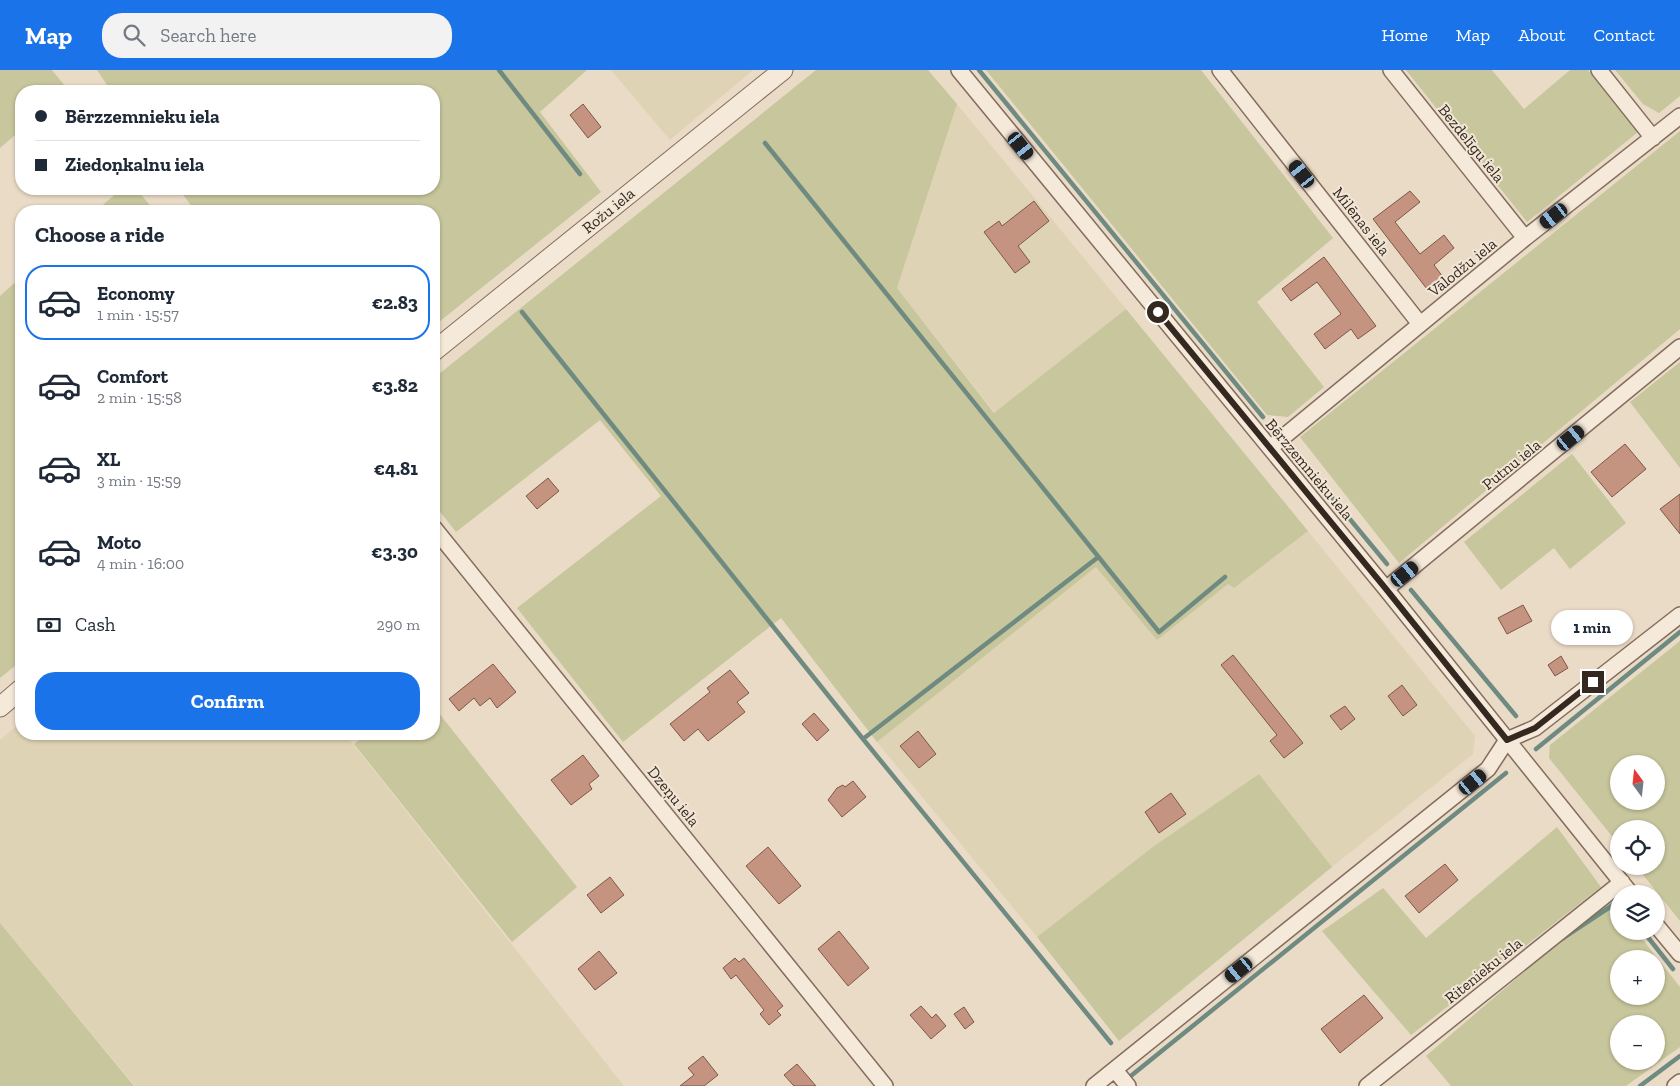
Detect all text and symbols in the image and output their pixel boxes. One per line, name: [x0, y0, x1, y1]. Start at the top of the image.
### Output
search box: [102, 13, 452, 58]
text: Map: [25, 21, 72, 50]
icon: search: [120, 21, 148, 49]
text: Search here: [160, 24, 257, 47]
text: Home: [1381, 24, 1428, 46]
text: Map: [1456, 24, 1490, 46]
text: About: [1518, 24, 1565, 46]
text: Contact: [1593, 24, 1655, 46]
street label: Bezdelīgu iela: [1434, 100, 1509, 186]
text: Bērzzemnieku iela: [65, 105, 220, 128]
car: [1005, 130, 1036, 162]
text: Ziedoņkalnu iela: [65, 153, 204, 176]
car: [1286, 158, 1317, 190]
street label: Rožu iela: [578, 183, 639, 237]
street label: Milēnas iela: [1329, 183, 1394, 260]
car: [1537, 201, 1570, 231]
text: Choose a ride: [35, 221, 165, 248]
street label: Vālodžu iela: [1424, 234, 1501, 301]
icon: car: [37, 280, 82, 325]
text: Economy: [97, 282, 175, 305]
text: €2.83: [372, 291, 418, 314]
route start: [1147, 301, 1169, 323]
text: 1 min · 15:57: [97, 305, 179, 324]
icon: car: [37, 363, 82, 408]
text: Comfort: [97, 365, 168, 388]
text: €3.82: [372, 374, 418, 397]
text: 2 min · 15:58: [97, 388, 182, 407]
street label: Bērzzemnieku iela: [1262, 415, 1358, 524]
car: [1554, 423, 1587, 453]
street label: Putnu iela: [1478, 435, 1545, 494]
icon: car: [37, 446, 82, 491]
text: XL: [97, 448, 120, 471]
text: €4.81: [374, 457, 418, 480]
text: 3 min · 15:59: [97, 471, 181, 490]
icon: car: [37, 529, 82, 574]
text: Moto: [97, 531, 141, 554]
text: €3.30: [371, 540, 418, 563]
text: 4 min · 16:00: [97, 554, 184, 573]
car: [1388, 559, 1421, 589]
callout: 1 min: [1552, 610, 1634, 644]
icon: cash: [35, 611, 63, 639]
text: Cash: [75, 613, 115, 636]
text: 290 m: [377, 615, 420, 634]
text: 1 min: [1573, 618, 1611, 637]
route end: [1582, 671, 1604, 693]
button: Confirm: [35, 672, 420, 730]
north arrow: [1610, 755, 1665, 810]
map controls: [1610, 755, 1665, 1070]
street label: Dzeņu iela: [644, 762, 704, 830]
car: [1456, 767, 1489, 797]
button: locate: [1610, 820, 1665, 875]
button: layers: [1610, 885, 1665, 940]
street label: Ritenieku iela: [1441, 933, 1526, 1007]
button: +: [1610, 950, 1665, 1005]
car: [1222, 955, 1255, 985]
button: −: [1610, 1015, 1665, 1070]

